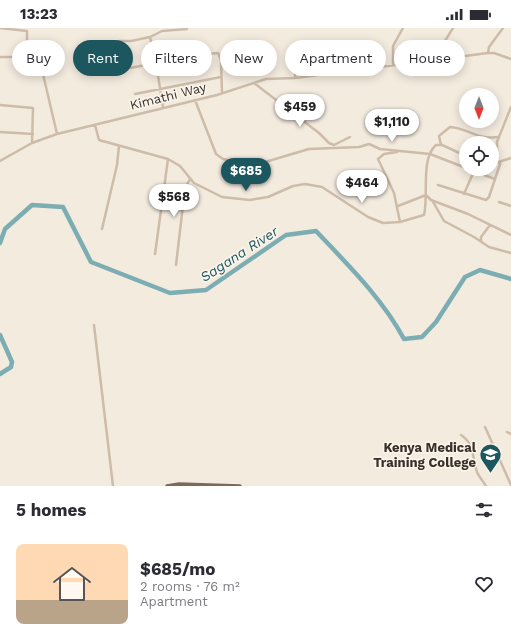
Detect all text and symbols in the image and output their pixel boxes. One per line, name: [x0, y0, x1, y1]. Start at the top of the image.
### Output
text: 13:23: [20, 5, 58, 23]
chip: Buy: [12, 40, 65, 76]
chip: Rent: [73, 40, 133, 76]
chip: Filters: [141, 40, 212, 76]
chip: New: [220, 40, 277, 76]
chip: Apartment: [285, 40, 386, 76]
chip: House: [394, 40, 465, 76]
street label: Kimathi Way: [128, 79, 208, 113]
north arrow: [459, 88, 499, 128]
map controls: [459, 88, 499, 176]
pin: $459: [276, 94, 324, 128]
text: $459: [284, 99, 316, 114]
pin: $1,110: [359, 109, 425, 143]
text: $1,110: [374, 114, 410, 129]
button: locate: [459, 136, 499, 176]
pin: $685: [222, 158, 270, 192]
text: $685: [230, 163, 262, 178]
pin: $464: [338, 170, 386, 204]
text: $464: [345, 175, 379, 190]
pin: $568: [150, 184, 198, 218]
text: $568: [158, 189, 190, 204]
water label: Sagana River: [197, 223, 281, 285]
place label: Kenya Medical Training College: [373, 440, 477, 470]
school or university icon: Kenya Medical Training College: [478, 441, 504, 474]
icon: filters: [473, 499, 495, 521]
text: 5 homes: [16, 500, 86, 520]
text: $685/mo: [140, 559, 216, 579]
icon: home: [48, 560, 96, 608]
icon: heart: [473, 573, 495, 595]
text: 2 rooms · 76 m²: [140, 579, 240, 594]
text: Apartment: [140, 594, 208, 609]

